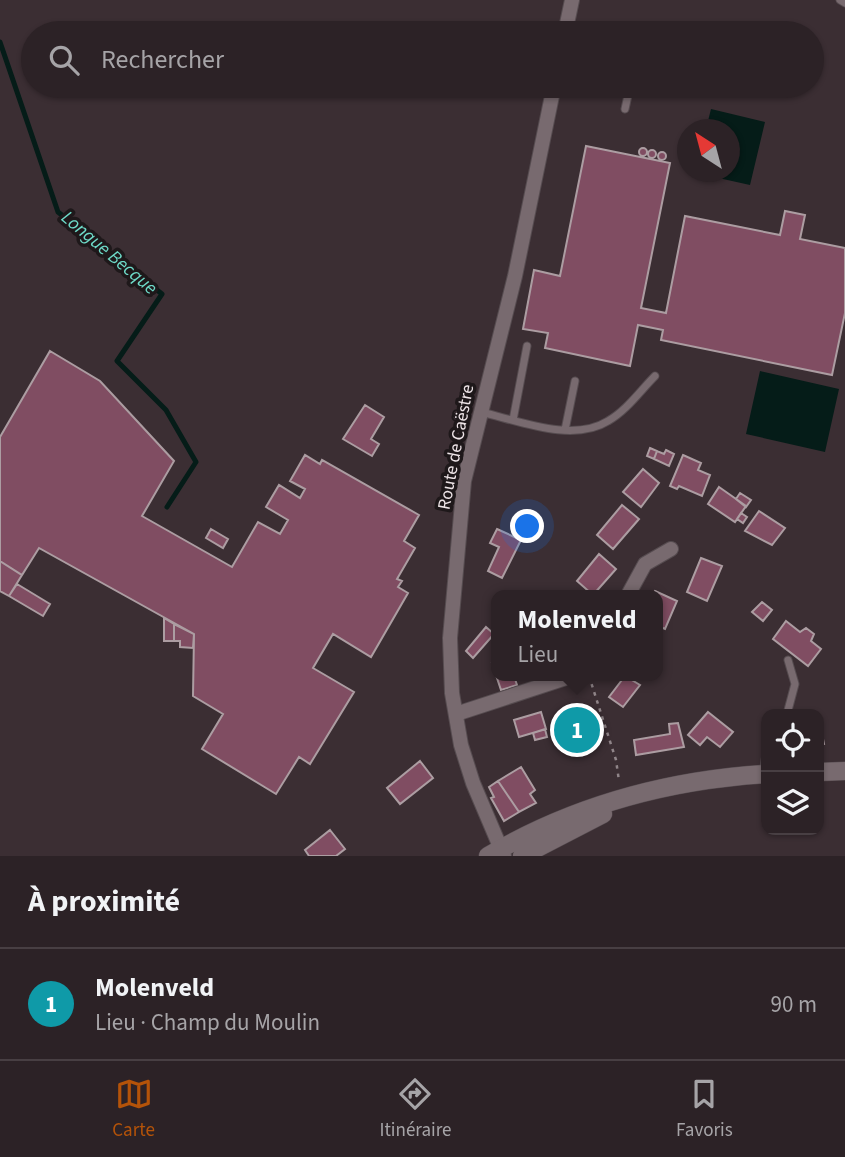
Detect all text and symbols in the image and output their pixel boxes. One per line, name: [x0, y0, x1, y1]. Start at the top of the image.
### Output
search box: [21, 21, 824, 98]
icon: search: [45, 41, 83, 79]
text: Rechercher: [101, 41, 224, 78]
north arrow: [677, 119, 740, 182]
water label: Longue Becque: [55, 205, 163, 301]
street label: Route de Caëstre: [432, 382, 480, 512]
your location: [510, 509, 544, 543]
popup: [491, 590, 663, 681]
text: Molenveld: [517, 601, 637, 638]
text: Lieu: [517, 638, 558, 671]
pin: 1: [554, 704, 600, 756]
map controls: [761, 709, 824, 835]
button: locate: [761, 709, 824, 772]
button: layers: [761, 772, 824, 835]
text: À proximité: [28, 880, 180, 923]
text: Molenveld: [95, 969, 214, 1006]
text: 1: [45, 988, 57, 1021]
text: 90 m: [770, 988, 817, 1021]
text: Lieu · Champ du Moulin: [95, 1006, 320, 1039]
tab: Carte: [112, 1075, 155, 1144]
tab: Itinéraire: [379, 1075, 452, 1144]
tab: Favoris: [676, 1075, 733, 1144]

